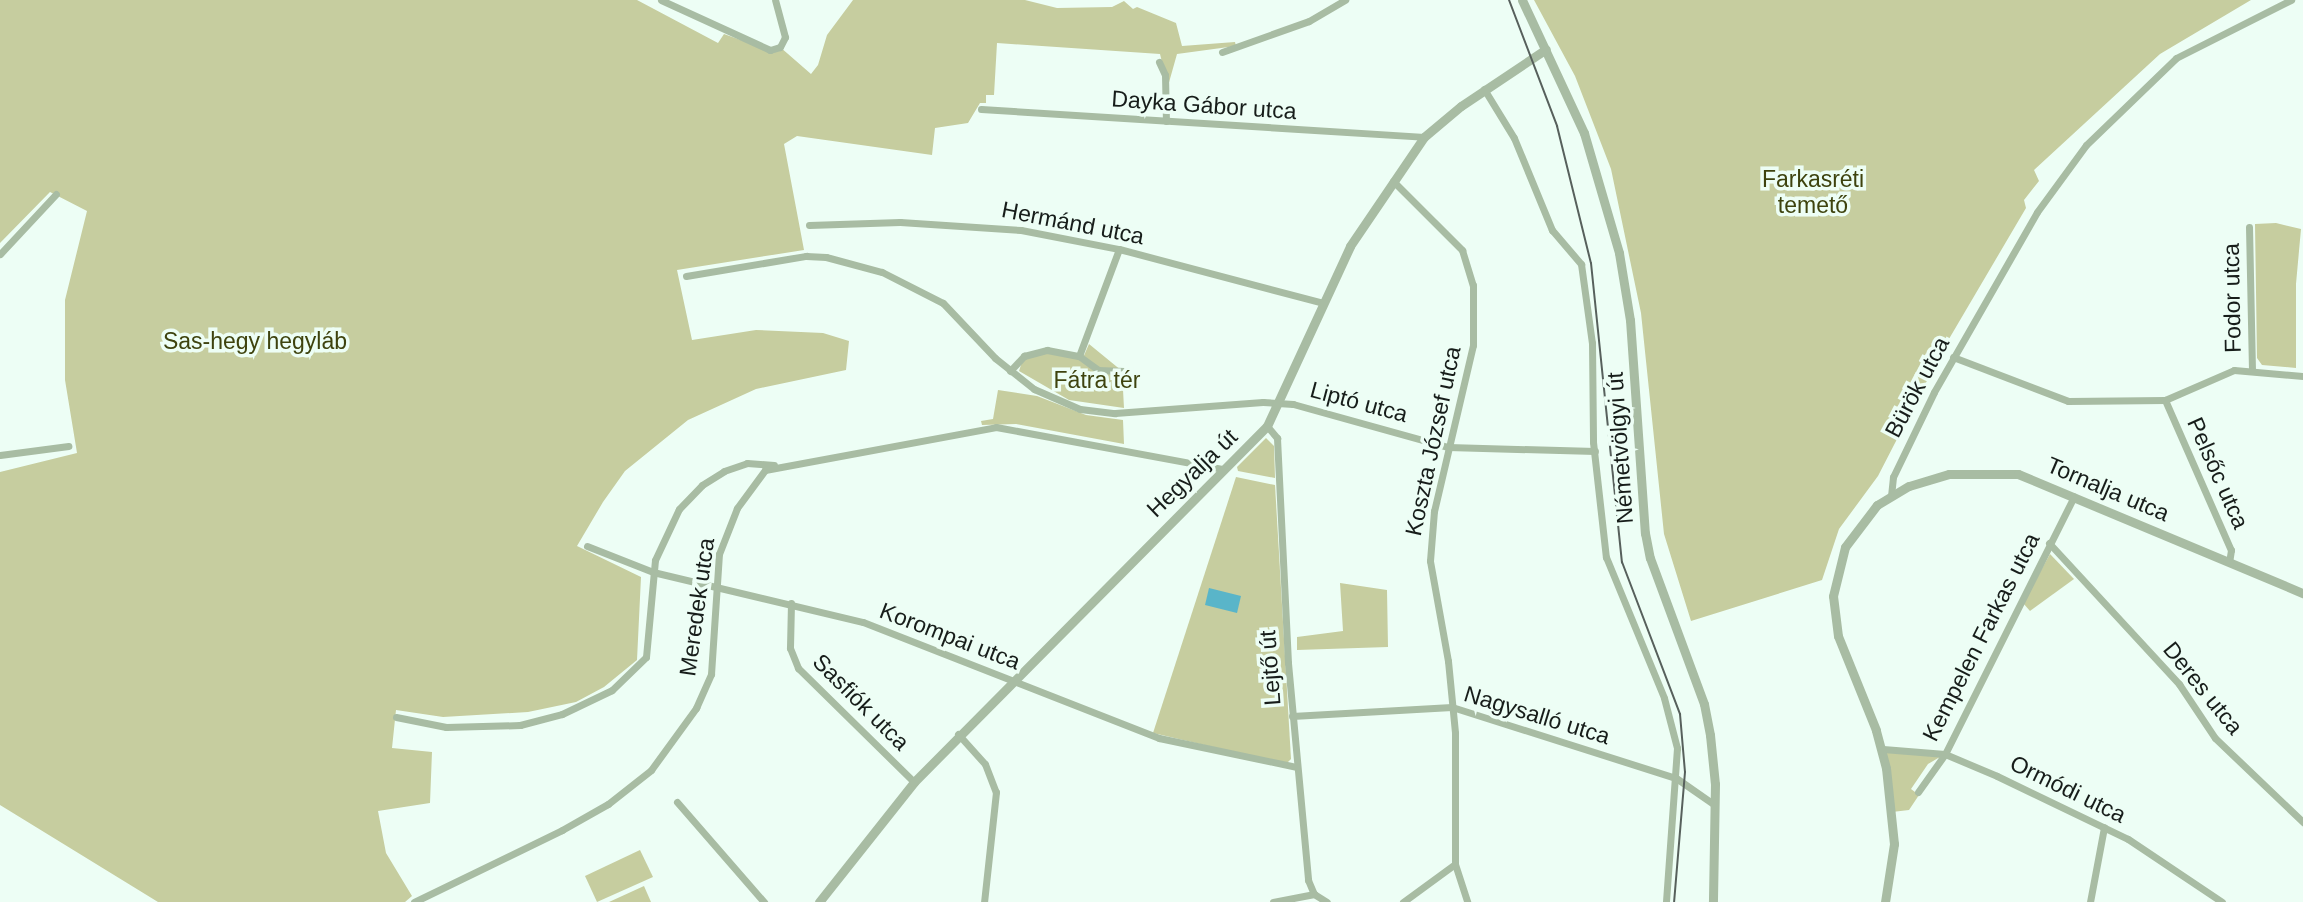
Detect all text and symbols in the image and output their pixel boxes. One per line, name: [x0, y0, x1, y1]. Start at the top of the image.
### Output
street label: Dayka Gábor utca: [1111, 85, 1297, 125]
park label: Farkasréti temető: [1762, 165, 1864, 219]
street label: Hermánd utca: [999, 196, 1147, 250]
street label: Fodor utca: [2217, 243, 2247, 353]
park label: Sas-hegy hegyláb: [163, 327, 347, 355]
street label: Bürök utca: [1879, 332, 1955, 442]
street label: Koszta József utca: [1399, 344, 1467, 538]
park label: Fátra tér: [1054, 366, 1140, 394]
street label: Németvölgyi út: [1601, 371, 1639, 525]
street label: Liptó utca: [1307, 376, 1411, 428]
street label: Pelsőc utca: [2181, 413, 2255, 533]
street label: Hegyalja út: [1141, 423, 1243, 523]
street label: Tornalja utca: [2043, 451, 2173, 527]
street label: Kempelen Farkas utca: [1916, 528, 2046, 746]
street label: Meredek utca: [674, 536, 720, 678]
street label: Korompai utca: [876, 597, 1024, 675]
street label: Lejtő út: [1254, 629, 1286, 707]
street label: Deres utca: [2157, 636, 2249, 740]
street label: Sasfiók utca: [807, 648, 915, 756]
street label: Nagysalló utca: [1461, 680, 1613, 750]
street label: Ormódi utca: [2006, 749, 2130, 829]

